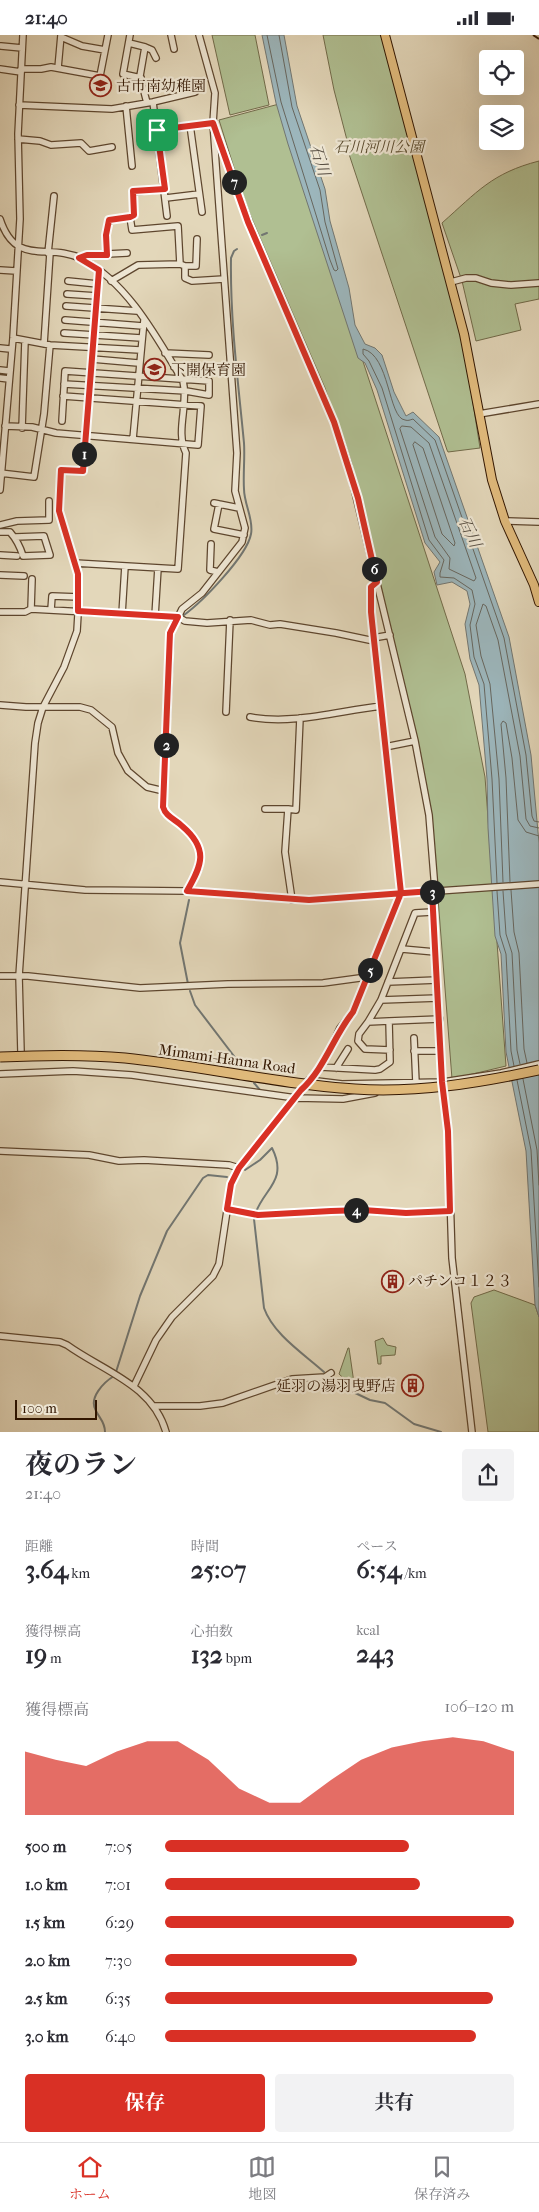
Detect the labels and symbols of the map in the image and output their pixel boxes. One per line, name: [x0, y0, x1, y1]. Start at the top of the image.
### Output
school or university icon: 古市南幼稚園: [88, 74, 112, 98]
place label: 古市南幼稚園: [116, 77, 206, 95]
pin: [136, 109, 178, 151]
park label: 石川河川公園: [334, 138, 427, 156]
water label: 石川: [306, 142, 334, 180]
pin: 7: [222, 169, 246, 195]
school or university icon: 下開保育園: [143, 358, 167, 382]
place label: 下開保育園: [171, 361, 246, 379]
pin: 1: [72, 441, 96, 467]
water label: 石川: [455, 513, 486, 552]
pin: 6: [362, 557, 386, 581]
pin: 2: [154, 733, 178, 757]
pin: 3: [420, 879, 444, 905]
pin: 5: [358, 957, 382, 983]
street label: Mimami-Hanna Road: [157, 1040, 297, 1078]
pin: 4: [344, 1197, 368, 1223]
building icon: パチンコ１２３: [380, 1269, 404, 1293]
place label: パチンコ１２３: [408, 1272, 512, 1290]
building icon: 延羽の湯羽曳野店: [400, 1374, 424, 1398]
place label: 延羽の湯羽曳野店: [276, 1377, 396, 1395]
scale bar: [15, 1397, 98, 1420]

